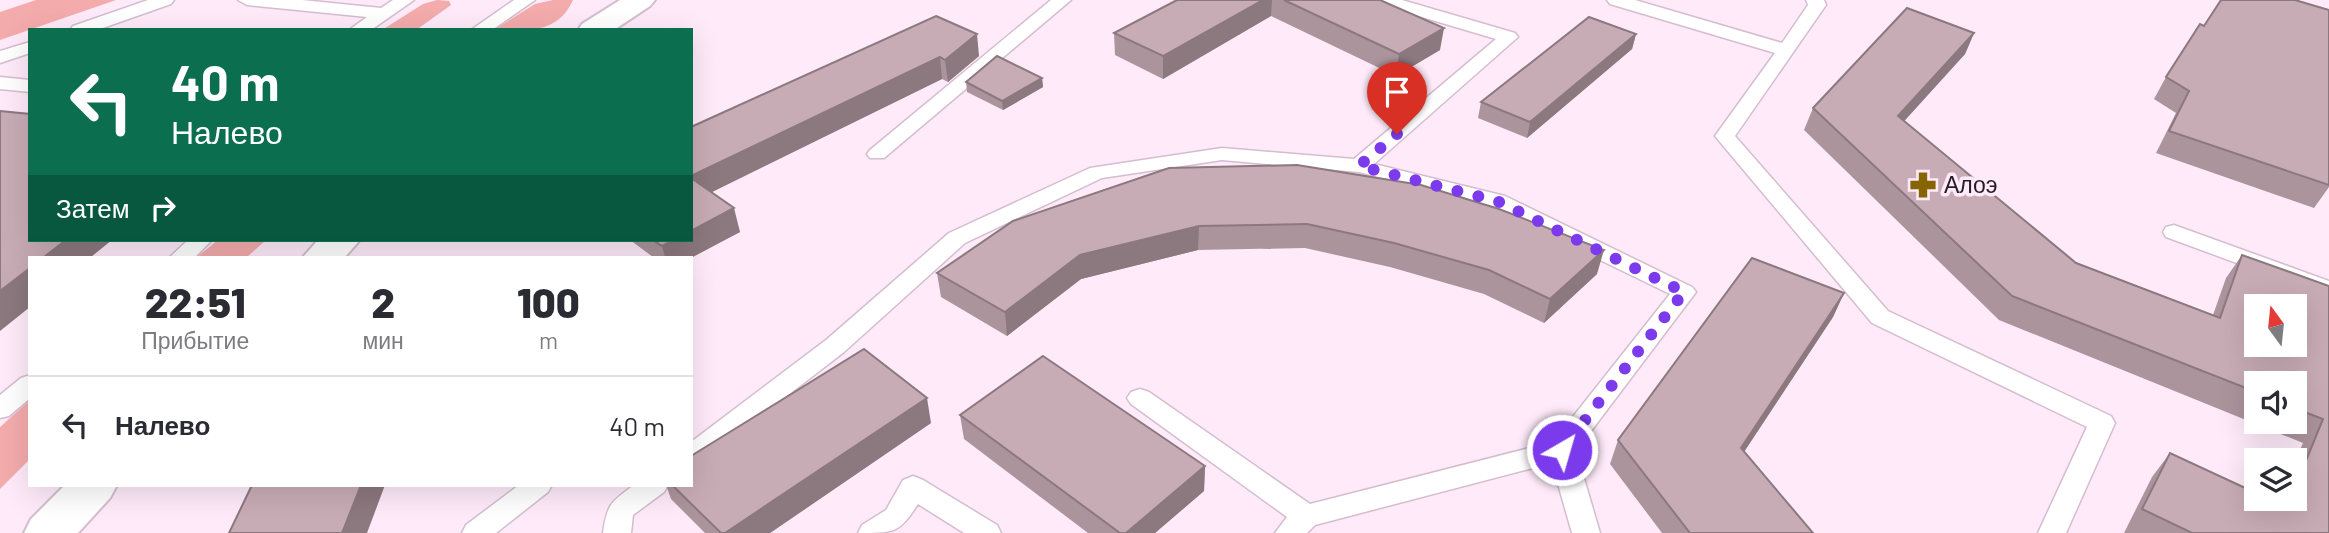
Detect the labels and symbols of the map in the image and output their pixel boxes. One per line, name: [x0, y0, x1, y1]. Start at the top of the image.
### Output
pin: [1367, 62, 1427, 134]
pharmacy icon: Алоэ: [1908, 170, 1938, 200]
place label: Алоэ: [1944, 170, 1998, 198]
north arrow: [2244, 294, 2306, 357]
position arrow: [1525, 413, 1599, 487]

